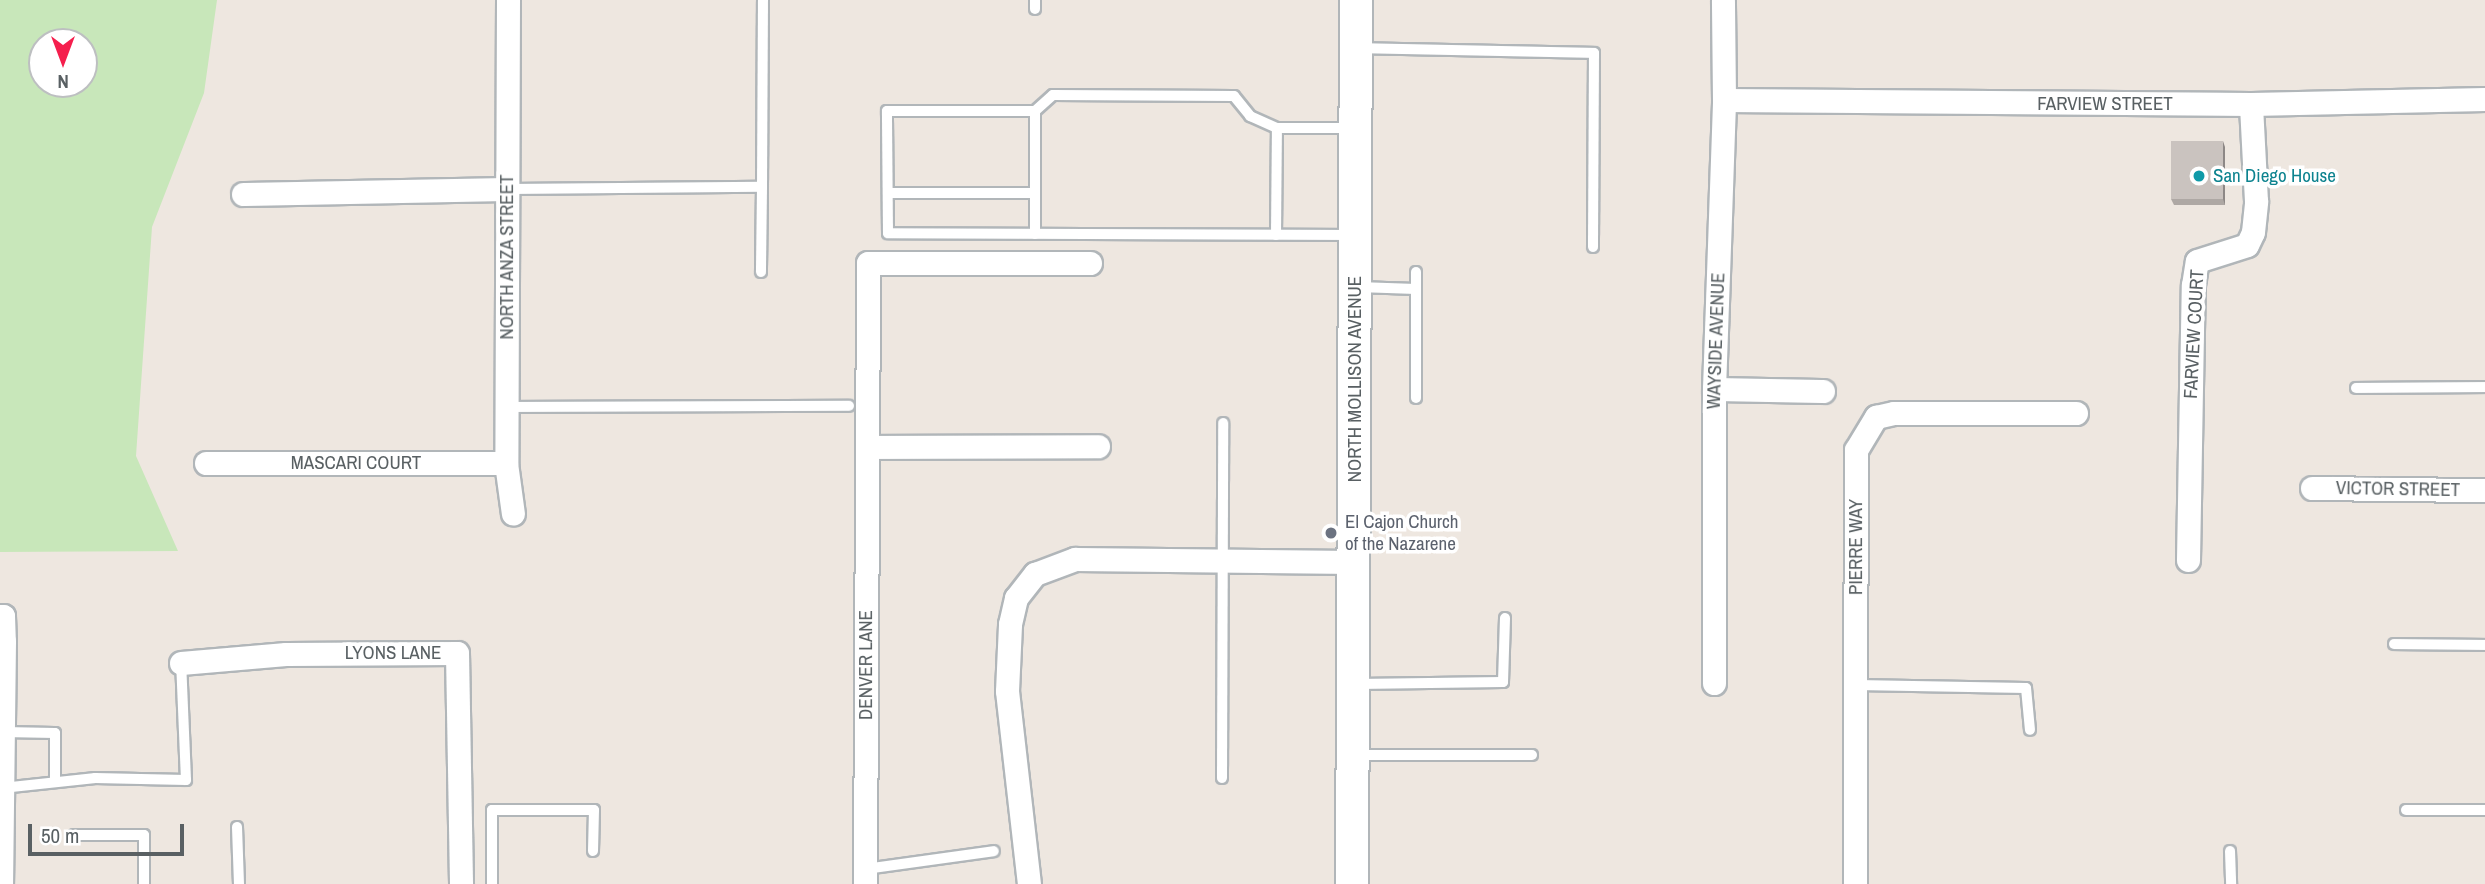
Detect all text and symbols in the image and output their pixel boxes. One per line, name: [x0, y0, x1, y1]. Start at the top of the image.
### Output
north arrow: [28, 28, 98, 98]
text: N: [57, 69, 69, 95]
street label: FARVIEW STREET: [2037, 93, 2173, 115]
place label: San Diego House: [2213, 165, 2336, 187]
marker: San Diego House: [2191, 168, 2207, 184]
street label: NORTH ANZA STREET: [496, 174, 518, 340]
street label: FARVIEW COURT: [2179, 269, 2209, 399]
street label: WAYSIDE AVENUE: [1702, 272, 1730, 410]
street label: NORTH MOLLISON AVENUE: [1344, 275, 1366, 483]
street label: MASCARI COURT: [291, 452, 421, 474]
street label: VICTOR STREET: [2336, 477, 2460, 501]
street label: PIERRE WAY: [1845, 499, 1867, 595]
place label: El Cajon Church of the Nazarene: [1345, 511, 1458, 555]
marker: El Cajon Church of the Nazarene: [1323, 525, 1339, 541]
street label: DENVER LANE: [855, 610, 877, 720]
street label: LYONS LANE: [345, 642, 441, 664]
scale bar: [32, 810, 187, 854]
text: 50 m: [41, 821, 79, 850]

